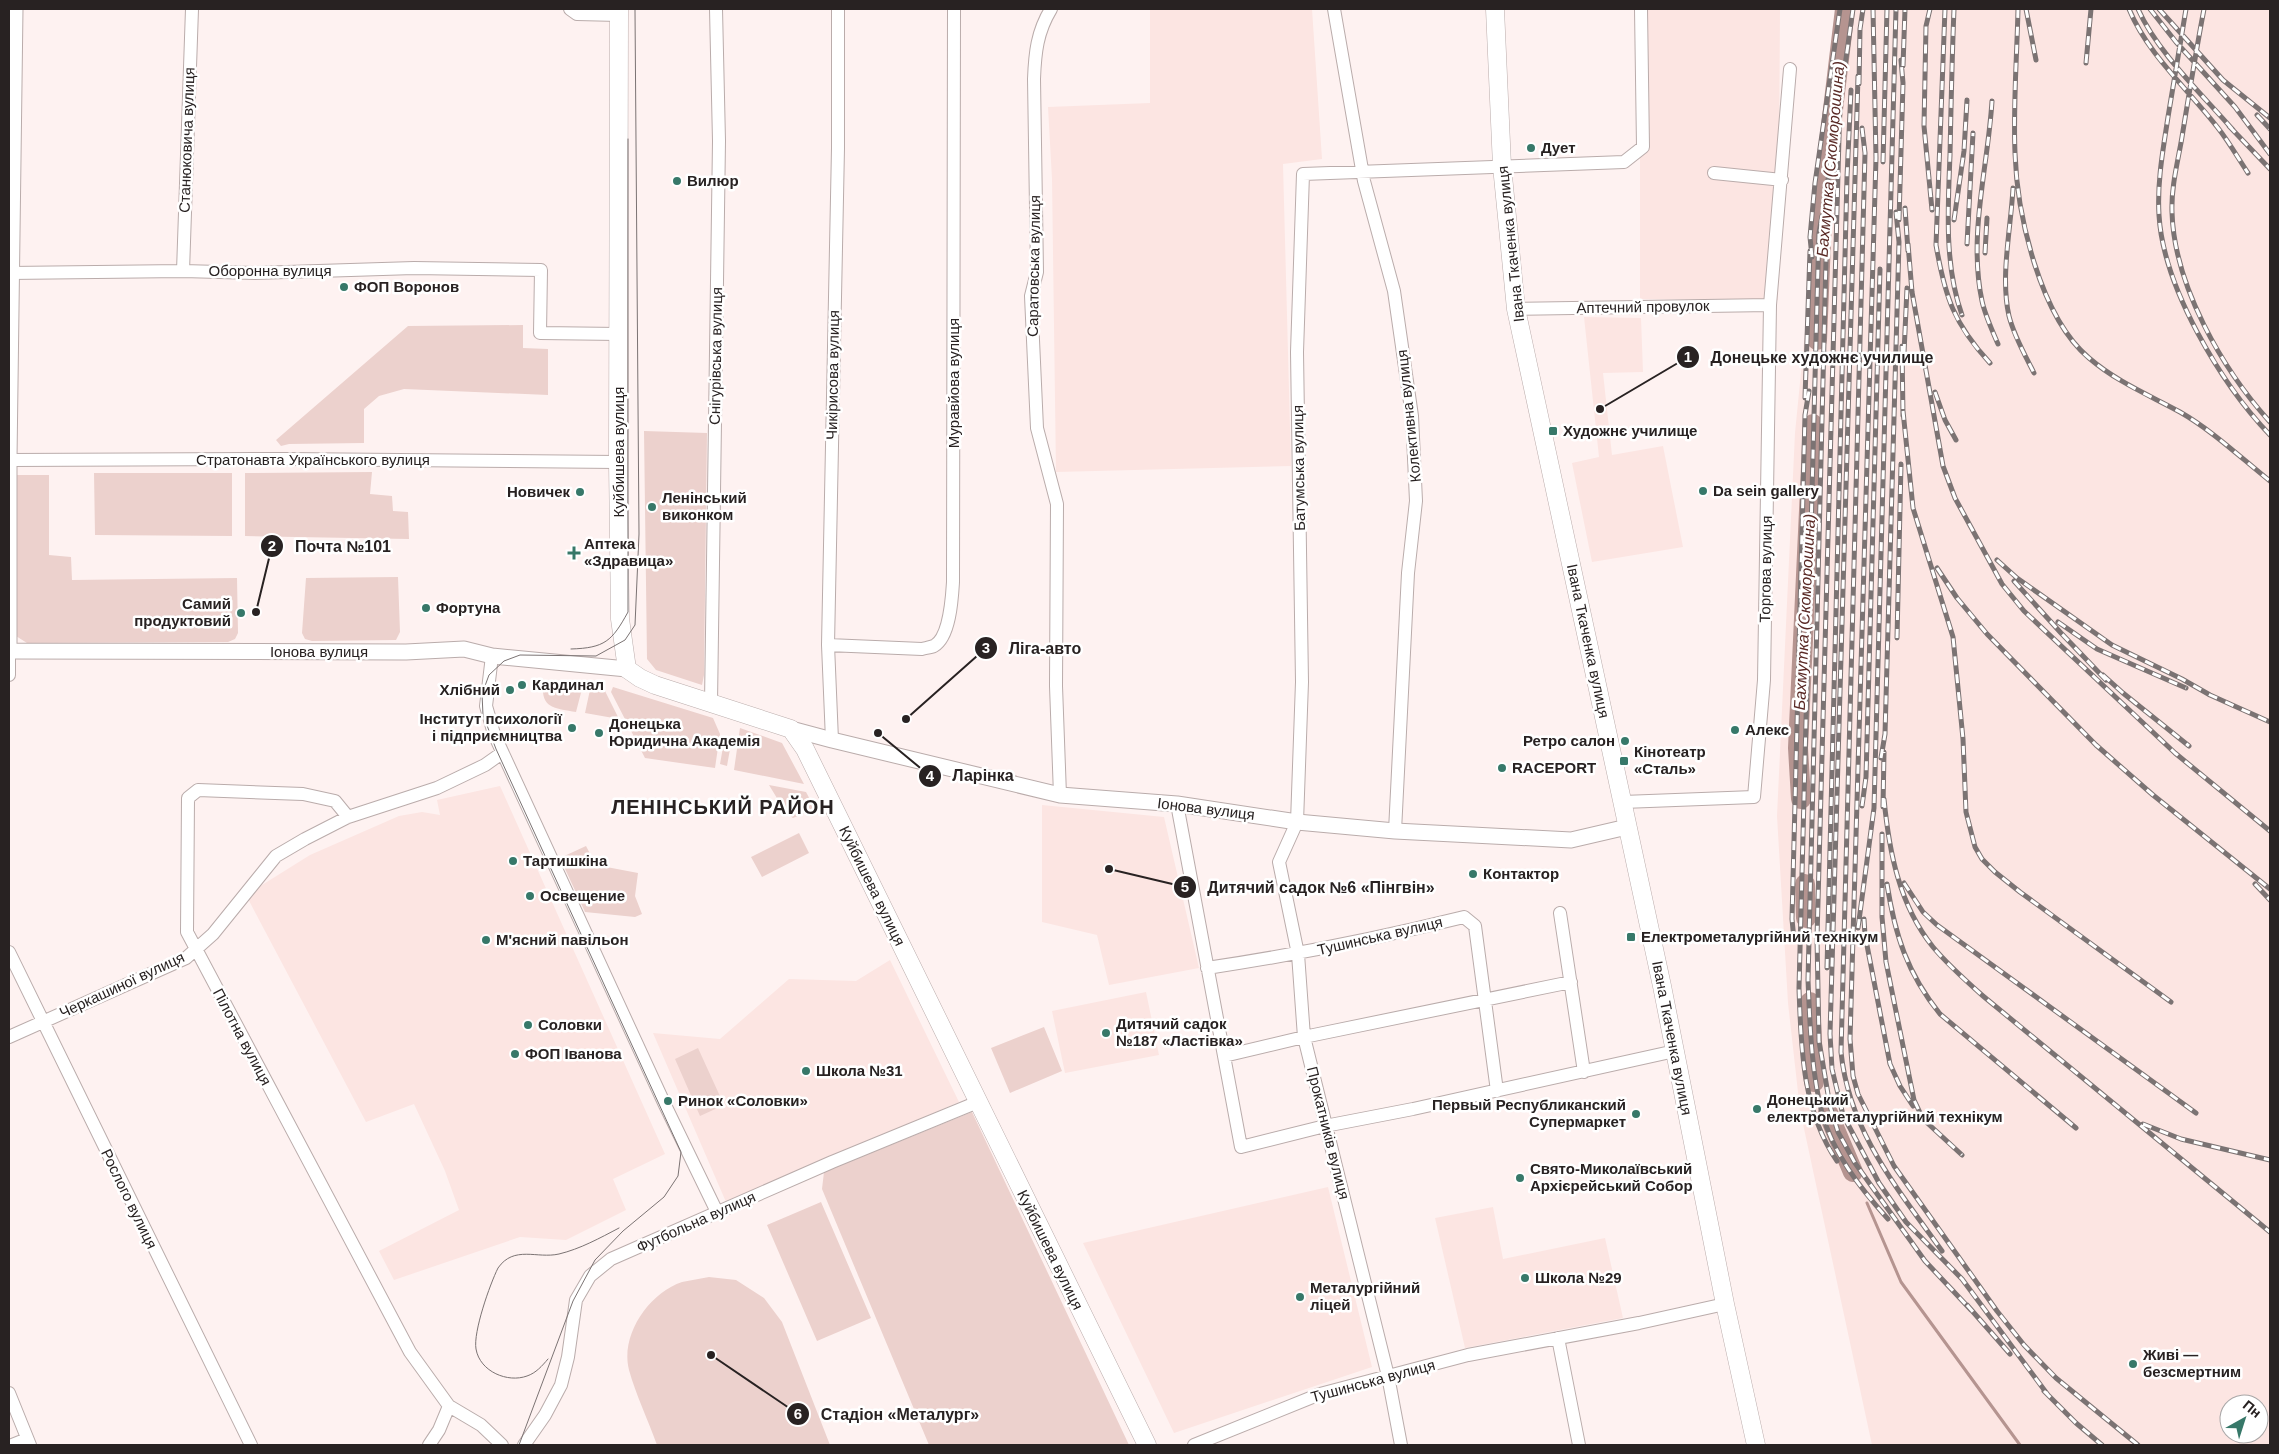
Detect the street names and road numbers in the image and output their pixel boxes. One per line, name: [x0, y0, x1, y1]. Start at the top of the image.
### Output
street label: Станюковича вулиця: [175, 67, 198, 213]
street label: Івана Ткаченка вулиця: [1494, 165, 1527, 323]
street label: Саратовська вулиця: [1024, 195, 1043, 337]
street label: Оборонна вулиця: [208, 262, 332, 279]
street label: Снігурівська вулиця: [706, 287, 725, 425]
street label: Аптечний провулок: [1576, 297, 1710, 316]
street label: Чикірисова вулиця: [823, 310, 842, 440]
street label: Муравйова вулиця: [945, 318, 962, 448]
street label: Колективна вулиця: [1393, 349, 1424, 483]
street label: Куйбишева вулиця: [610, 387, 627, 517]
street label: Батумська вулиця: [1289, 405, 1308, 531]
street label: Стратонавта Українського вулиця: [196, 451, 430, 468]
street label: Торгова вулиця: [1756, 515, 1775, 623]
street label: Івана Ткаченка вулиця: [1564, 562, 1613, 719]
street label: Іонова вулиця: [270, 643, 368, 660]
street label: Іонова вулиця: [1156, 794, 1256, 823]
street label: Куйбишева вулиця: [836, 823, 909, 948]
street label: Тушинська вулиця: [1316, 913, 1444, 958]
street label: Черкашиної вулиця: [57, 948, 187, 1021]
street label: Івана Ткаченка вулиця: [1649, 959, 1696, 1117]
street label: Пілотна вулиця: [210, 985, 275, 1088]
street label: Прокатників вулиця: [1304, 1065, 1353, 1201]
street label: Рослого вулиця: [98, 1146, 161, 1251]
street label: Куйбишева вулиця: [1014, 1187, 1087, 1312]
street label: Футбольна вулиця: [634, 1188, 758, 1255]
street label: Тушинська вулиця: [1309, 1356, 1437, 1405]

